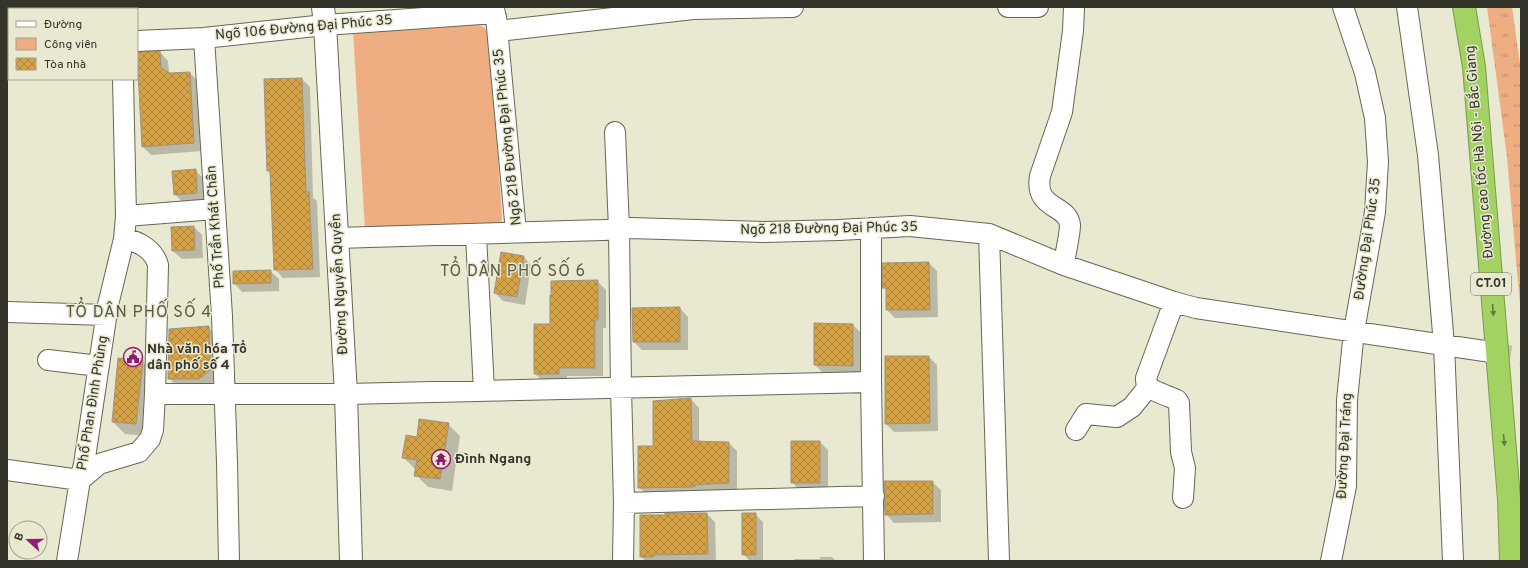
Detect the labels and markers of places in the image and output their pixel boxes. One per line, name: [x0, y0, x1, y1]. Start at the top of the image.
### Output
place label: Nhà văn hóa Tổ dân phố số 4: [147, 340, 247, 374]
public building icon: Nhà văn hóa Tổ dân phố số 4: [122, 346, 144, 368]
temple icon: Đình Ngang: [430, 448, 452, 470]
place label: Đình Ngang: [455, 451, 531, 468]

